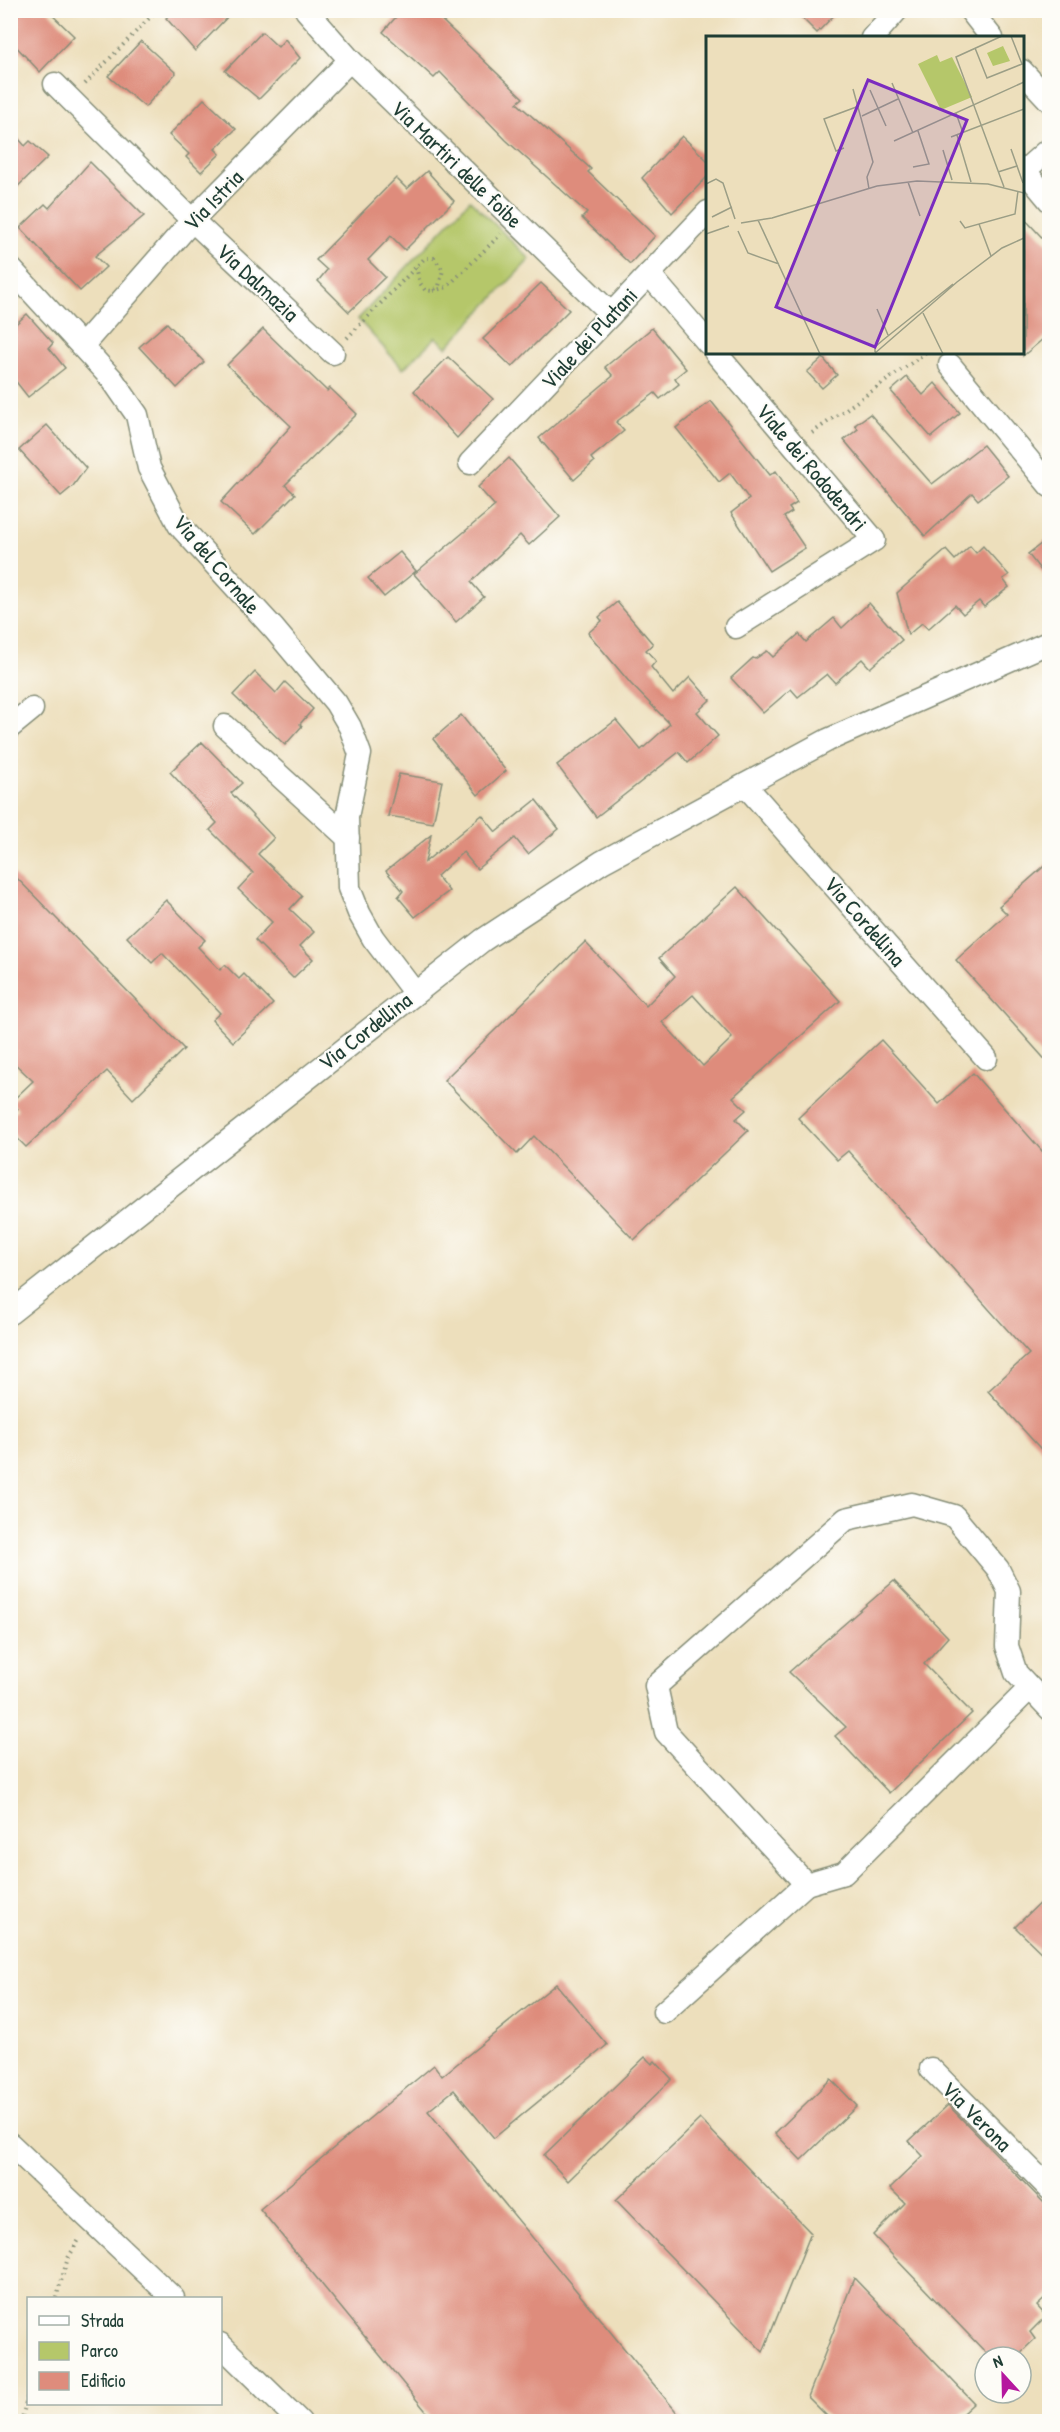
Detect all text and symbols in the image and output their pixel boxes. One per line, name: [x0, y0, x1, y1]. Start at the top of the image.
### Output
inset map: [706, 36, 1024, 354]
street label: Via Martiri delle foibe: [385, 93, 530, 235]
street label: Via Istria: [176, 163, 250, 237]
street label: Via Dalmazia: [210, 236, 306, 328]
street label: Viale dei Platani: [534, 281, 644, 395]
street label: Viale dei Rododendri: [750, 397, 874, 537]
street label: Via del Cornale: [166, 508, 268, 620]
street label: Via Cordellina: [817, 869, 913, 973]
street label: Via Cordellina: [312, 985, 418, 1077]
street label: Via Verona: [935, 2074, 1019, 2158]
legend: [27, 2297, 222, 2405]
text: Strada: [81, 2308, 124, 2333]
text: Parco: [81, 2338, 118, 2363]
north arrow: [973, 2345, 1033, 2405]
text: N: [989, 2349, 1006, 2373]
text: Edificio: [81, 2368, 125, 2393]

